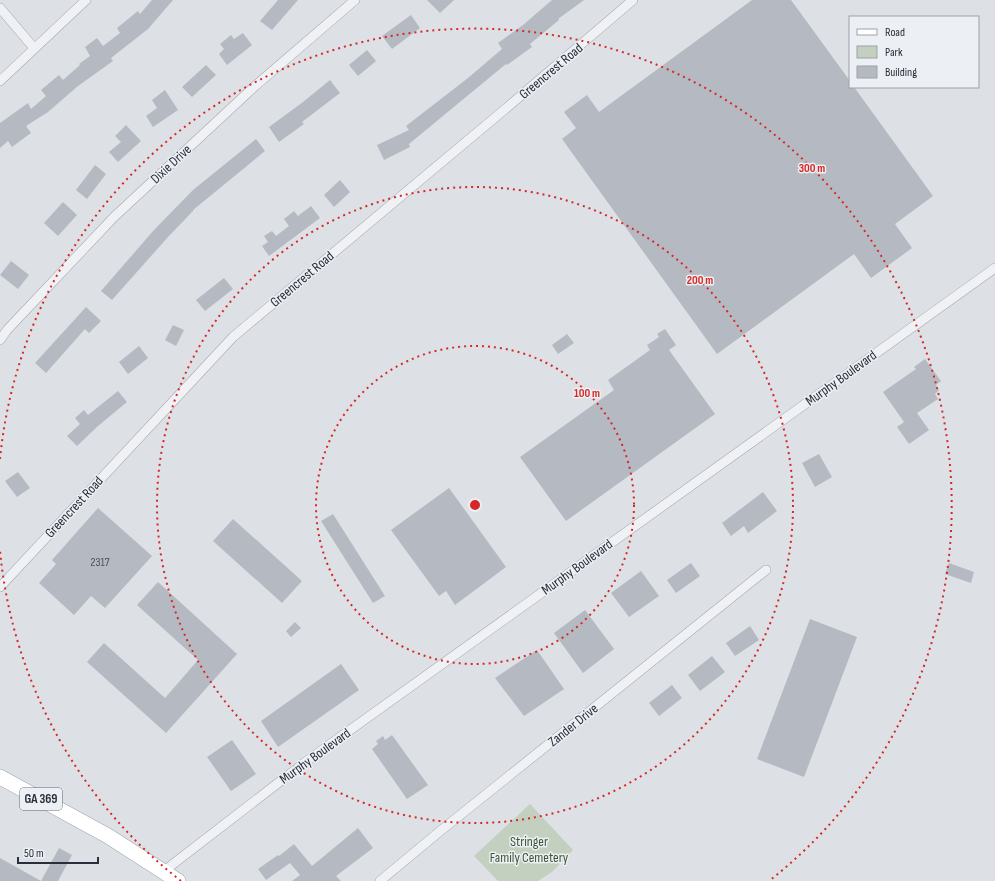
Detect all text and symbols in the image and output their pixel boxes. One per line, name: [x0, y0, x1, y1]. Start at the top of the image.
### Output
legend: [849, 16, 979, 88]
text: Road: [885, 25, 905, 40]
street label: Greencrest Road: [516, 39, 586, 103]
text: Park: [885, 45, 903, 60]
text: Building: [885, 65, 917, 80]
street label: Dixie Drive: [147, 141, 195, 187]
text: 300 m: [799, 161, 825, 176]
street label: Greencrest Road: [267, 247, 337, 311]
text: 200 m: [687, 273, 713, 288]
street label: Murphy Boulevard: [802, 346, 880, 410]
text: 100 m: [574, 386, 600, 401]
street label: Greencrest Road: [41, 473, 107, 541]
centre of rings: [468, 498, 482, 512]
street label: Murphy Boulevard: [538, 535, 616, 599]
house number: 2317: [91, 555, 110, 570]
street label: Zander Drive: [545, 700, 601, 750]
street label: Murphy Boulevard: [276, 724, 354, 788]
road number: GA 369: [20, 788, 62, 810]
park label: Stringer Family Cemetery: [490, 833, 569, 866]
scale bar: [18, 839, 98, 865]
text: 50 m: [24, 846, 44, 861]

